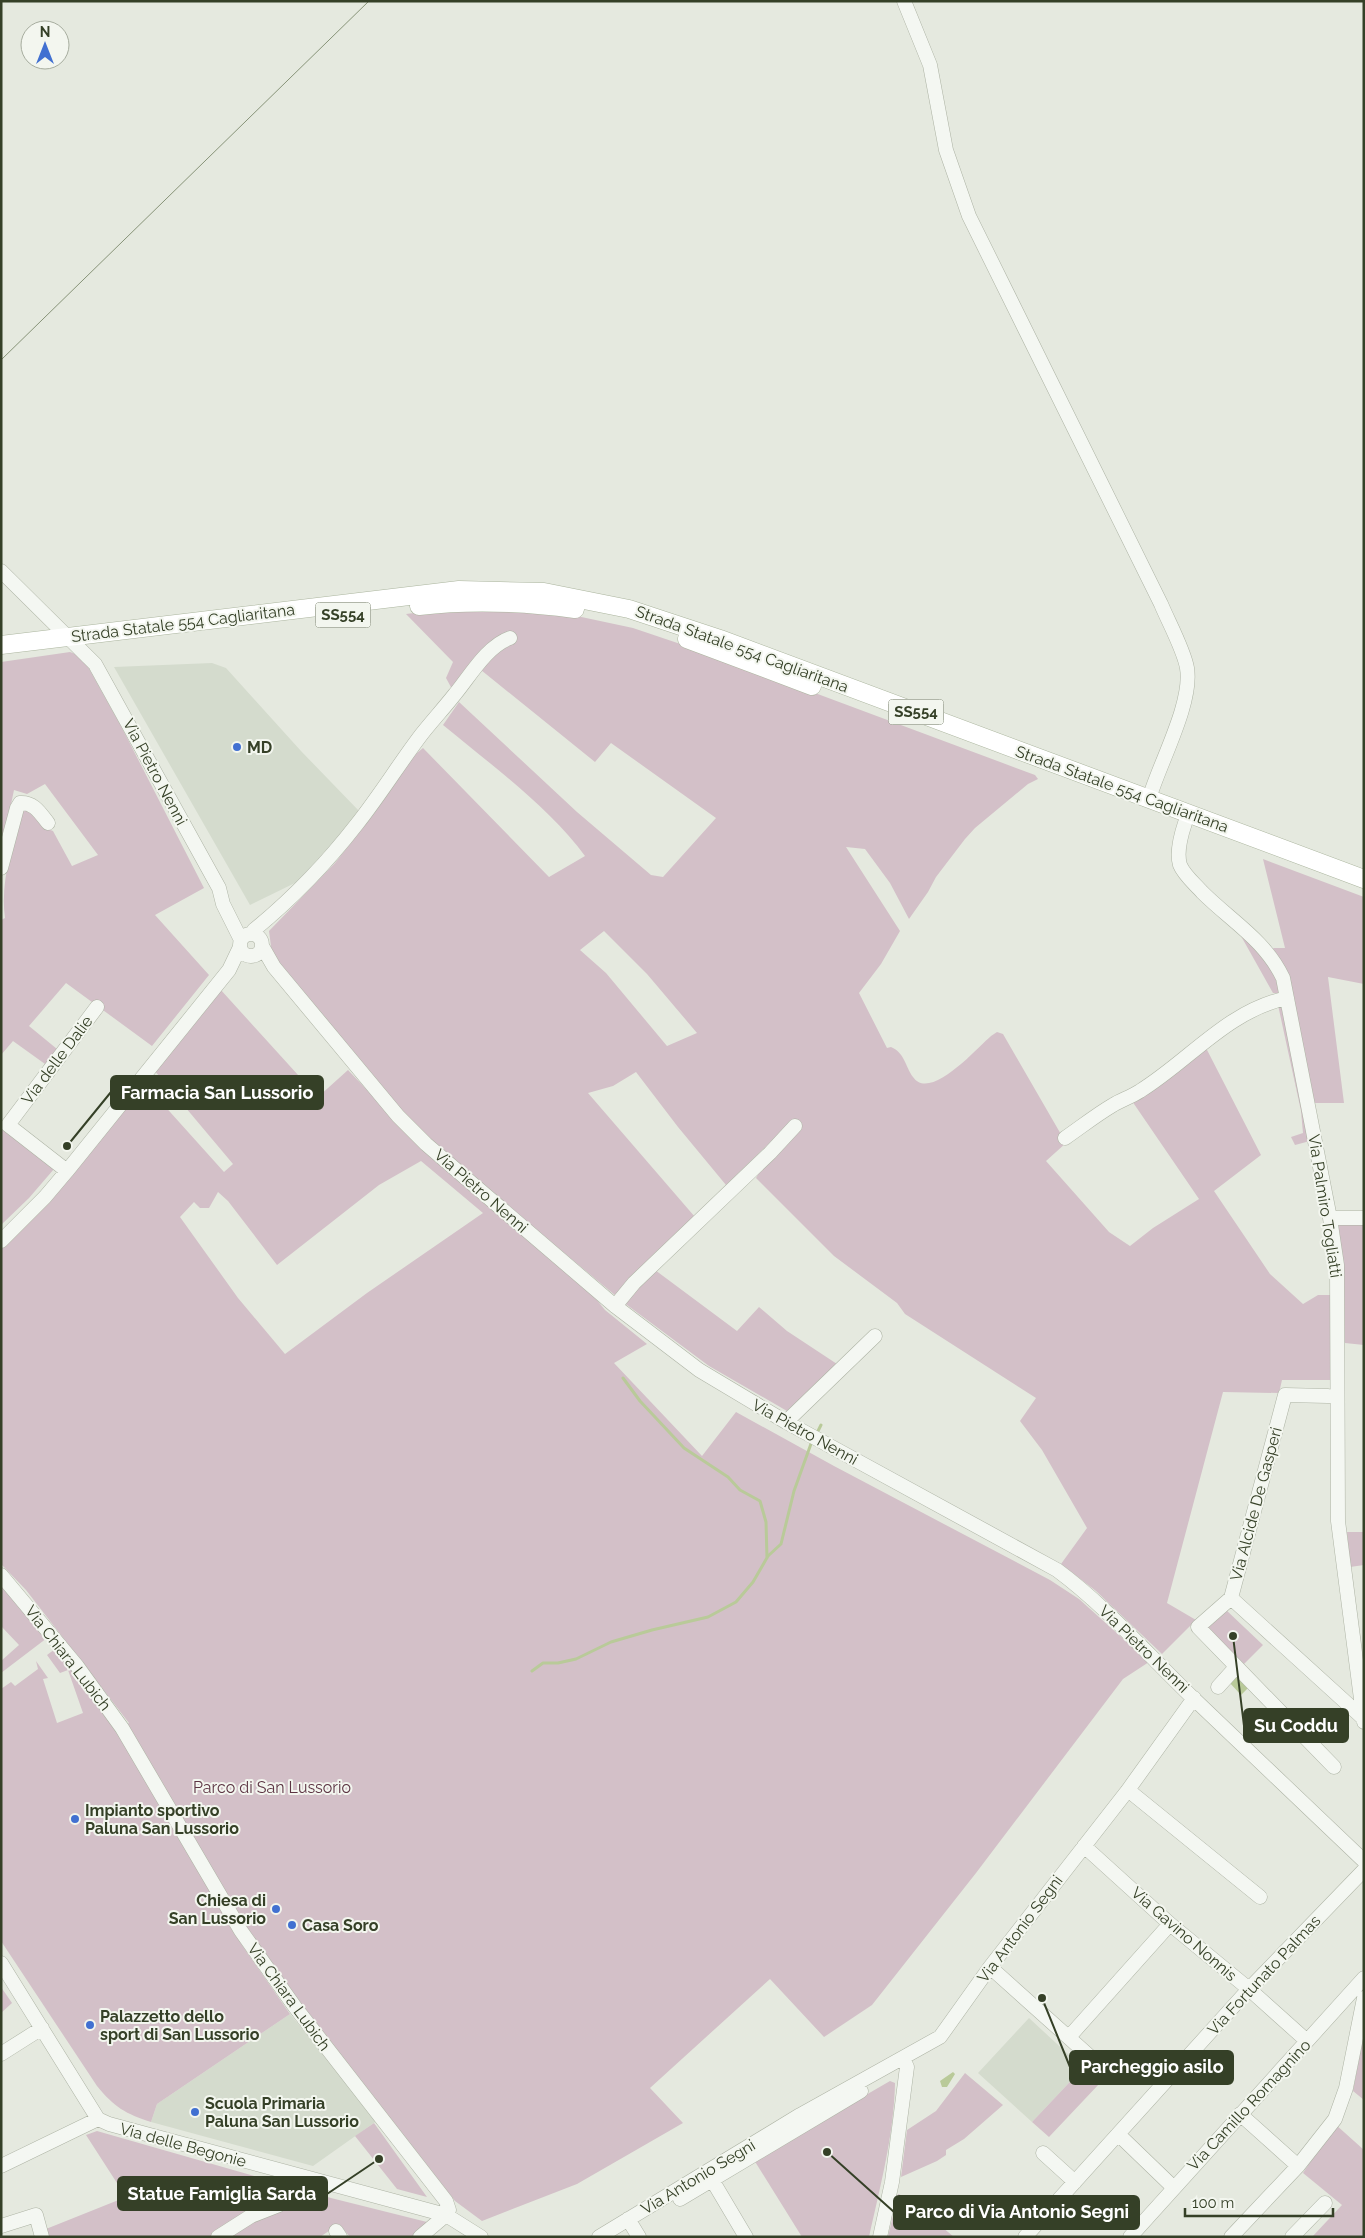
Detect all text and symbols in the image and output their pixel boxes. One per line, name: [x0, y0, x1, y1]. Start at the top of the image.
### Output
north arrow: [20, 20, 70, 70]
text: N: [40, 24, 50, 40]
street label: Strada Statale 554 Cagliaritana: [70, 600, 296, 646]
road number: SS554: [316, 602, 370, 628]
street label: Strada Statale 554 Cagliaritana: [633, 602, 851, 696]
road number: SS554: [888, 700, 944, 724]
street label: Via Pietro Nenni: [119, 715, 191, 829]
place label: MD: [247, 738, 272, 757]
marker: MD: [231, 741, 243, 753]
street label: Strada Statale 554 Cagliaritana: [1013, 742, 1231, 836]
street label: Via delle Dalie: [18, 1012, 96, 1108]
callout: Farmacia San Lussorio: [111, 1076, 323, 1109]
text: Farmacia San Lussorio: [121, 1082, 313, 1103]
street label: Via Palmiro Togliatti: [1304, 1133, 1346, 1279]
street label: Via Pietro Nenni: [430, 1145, 532, 1237]
street label: Via Pietro Nenni: [749, 1395, 861, 1469]
street label: Via Alcide De Gasperi: [1226, 1425, 1286, 1583]
street label: Via Pietro Nenni: [1095, 1601, 1193, 1697]
street label: Via Chiara Lubich: [21, 1602, 115, 1714]
callout: Su Coddu: [1244, 1709, 1348, 1742]
text: Su Coddu: [1254, 1715, 1338, 1736]
park label: Parco di San Lussorio: [193, 1778, 351, 1797]
place label: Impianto sportivo Paluna San Lussorio: [85, 1801, 239, 1838]
marker: Impianto sportivo Paluna San Lussorio: [69, 1813, 81, 1825]
street label: Via Antonio Segni: [973, 1871, 1067, 1987]
street label: Via Gavino Nonnis: [1127, 1883, 1241, 1985]
place label: Chiesa di San Lussorio: [169, 1891, 266, 1928]
marker: Chiesa di San Lussorio: [270, 1903, 282, 1915]
street label: Via Fortunato Palmas: [1204, 1911, 1325, 2039]
place label: Casa Soro: [302, 1916, 379, 1935]
marker: Casa Soro: [286, 1919, 298, 1931]
street label: Via Chiara Lubich: [244, 1940, 334, 2054]
place label: Palazzetto dello sport di San Lussorio: [100, 2007, 260, 2044]
marker: Palazzetto dello sport di San Lussorio: [84, 2019, 96, 2031]
street label: Via Camillo Romagnino: [1183, 2036, 1315, 2174]
callout: Parcheggio asilo: [1070, 2051, 1233, 2084]
text: Parcheggio asilo: [1080, 2056, 1224, 2077]
place label: Scuola Primaria Paluna San Lussorio: [205, 2094, 359, 2131]
marker: Scuola Primaria Paluna San Lussorio: [189, 2106, 201, 2118]
street label: Via delle Begonie: [118, 2119, 248, 2171]
street label: Via Antonio Segni: [638, 2135, 758, 2219]
callout: Statue Famiglia Sarda: [118, 2177, 327, 2210]
text: Statue Famiglia Sarda: [128, 2183, 316, 2204]
scale bar: [1185, 2186, 1332, 2218]
text: 100 m: [1192, 2194, 1234, 2212]
callout: Parco di Via Antonio Segni: [894, 2196, 1139, 2229]
text: Parco di Via Antonio Segni: [905, 2201, 1129, 2222]

